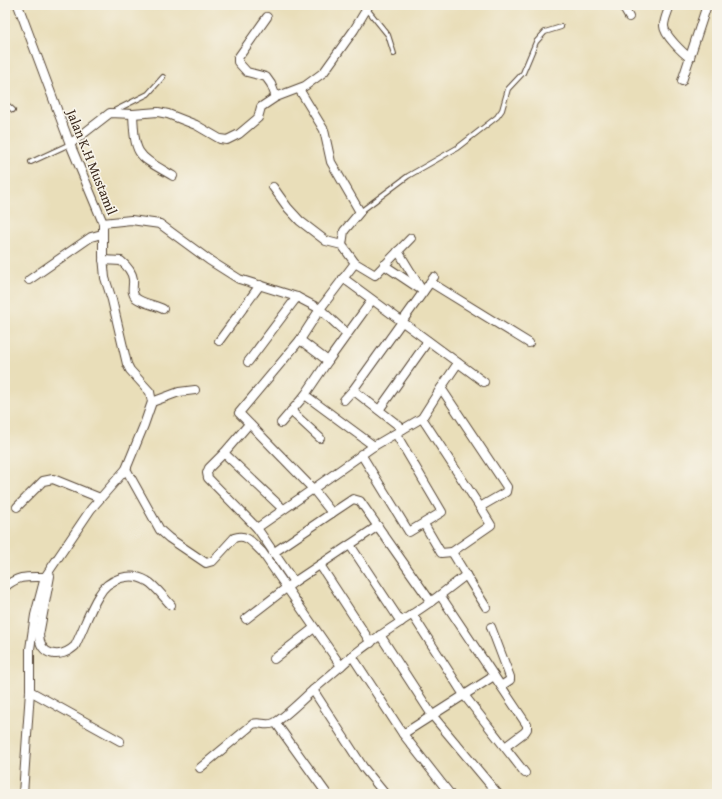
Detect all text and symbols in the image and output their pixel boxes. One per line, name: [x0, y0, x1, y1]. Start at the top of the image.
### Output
street label: Jalan K.H Mustamil: [61, 104, 122, 218]

